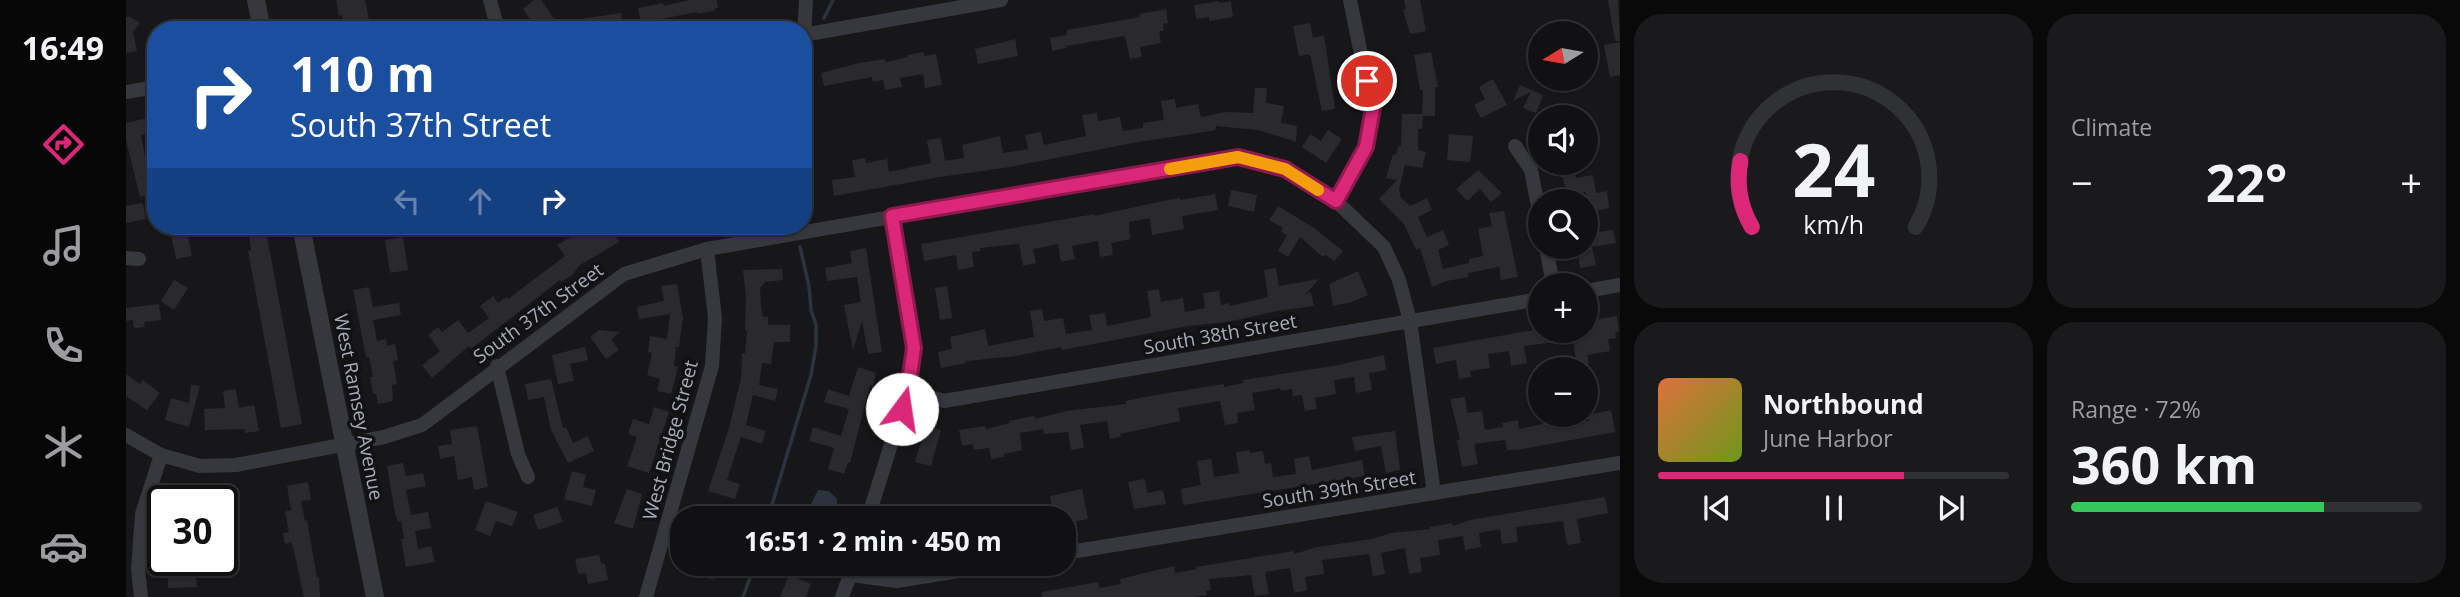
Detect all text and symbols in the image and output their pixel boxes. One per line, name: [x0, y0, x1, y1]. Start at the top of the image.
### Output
north arrow: [1528, 21, 1598, 91]
map controls: [1528, 21, 1598, 427]
text: 16:49: [22, 26, 104, 69]
text: 110 m: [290, 40, 435, 106]
icon: right: [175, 49, 266, 140]
pin: [1337, 51, 1397, 111]
icon: arrive: [1348, 62, 1386, 100]
text: South 37th Street: [290, 103, 551, 146]
button: sound: [1528, 105, 1598, 175]
text: Climate: [2071, 111, 2152, 143]
text: 24: [1792, 119, 1875, 218]
icon: directions: [39, 120, 88, 169]
text: 22°: [2206, 146, 2287, 217]
text: −: [2071, 156, 2093, 208]
text: +: [2400, 156, 2422, 208]
icon: left: [388, 182, 426, 220]
icon: ahead: [461, 182, 499, 220]
icon: right: [534, 182, 572, 220]
button: search: [1528, 189, 1598, 259]
text: km/h: [1803, 207, 1864, 241]
icon: music: [39, 221, 88, 270]
street label: South 37th Street: [468, 257, 609, 369]
button: +: [1528, 273, 1598, 343]
street label: South 38th Street: [1141, 308, 1299, 360]
street label: West Ramsey Avenue: [328, 312, 390, 502]
icon: phone: [39, 321, 88, 370]
street label: West Bridge Street: [636, 357, 704, 523]
button: −: [1528, 357, 1598, 427]
position arrow: [865, 372, 939, 446]
text: Northbound: [1763, 386, 1924, 422]
text: Range · 72%: [2071, 393, 2201, 425]
icon: climate: [39, 422, 88, 471]
text: June Harbor: [1763, 422, 1893, 454]
text: 360 km: [2071, 428, 2257, 499]
street label: South 39th Street: [1260, 464, 1418, 514]
speed limit sign: 30: [147, 485, 238, 576]
icon: previous: [1698, 489, 1736, 527]
icon: pause: [1815, 489, 1853, 527]
icon: next: [1932, 489, 1970, 527]
icon: car: [39, 522, 88, 571]
text: 16:51 · 2 min · 450 m: [744, 523, 1002, 559]

